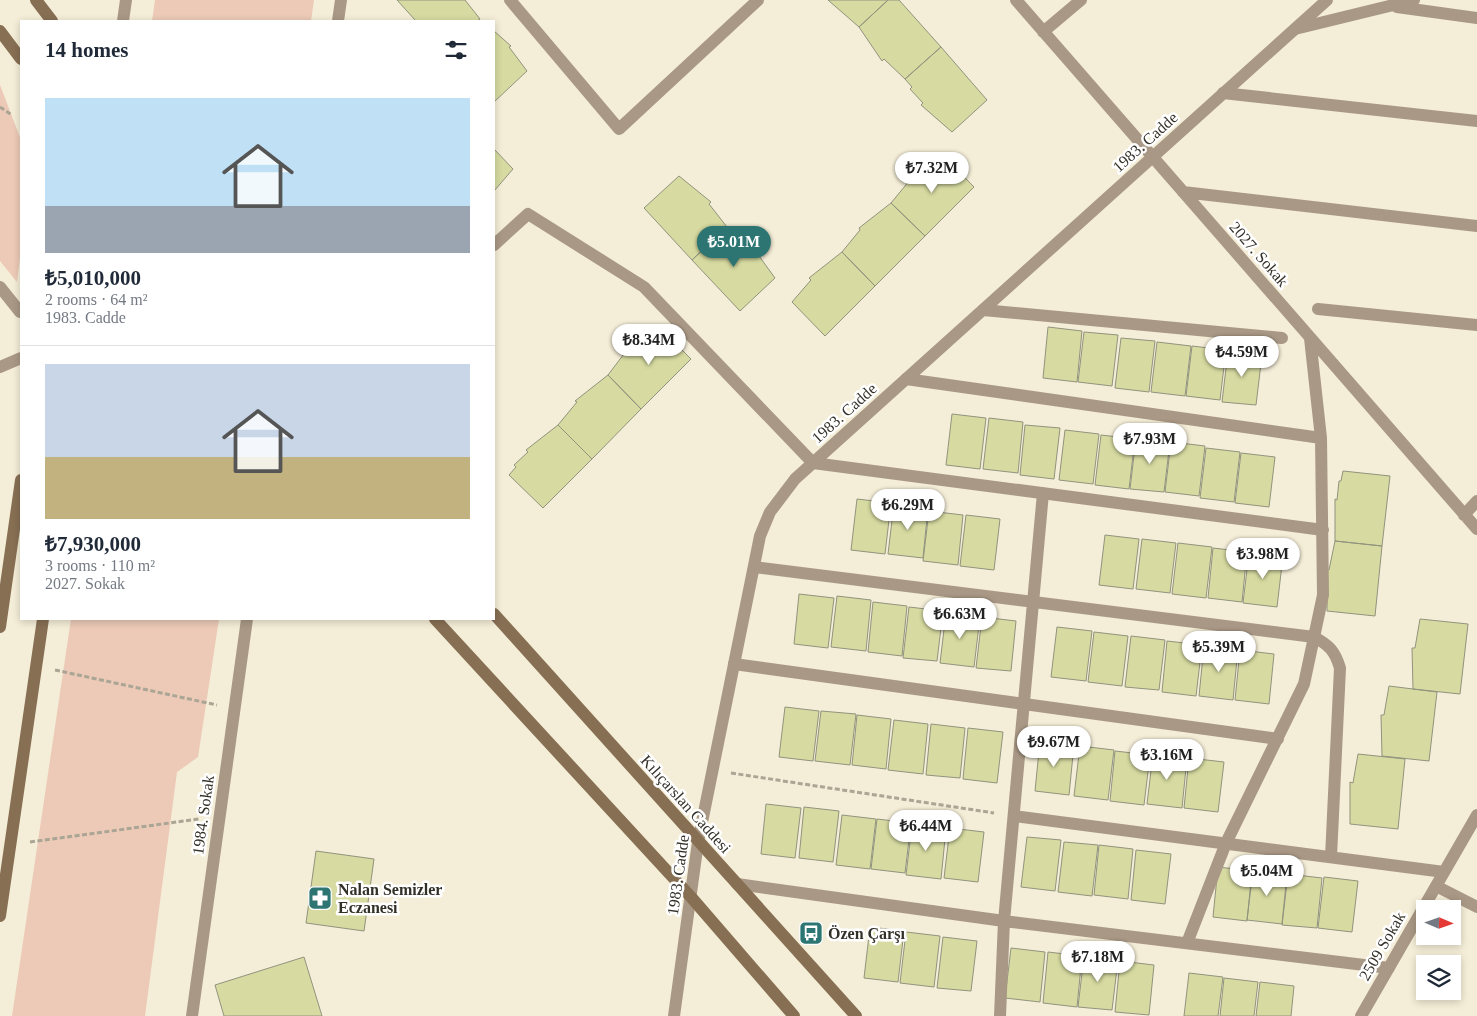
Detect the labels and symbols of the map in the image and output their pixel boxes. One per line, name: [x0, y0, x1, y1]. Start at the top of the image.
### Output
street label: 1983. Cadde: [1109, 109, 1181, 175]
pin: ₺7.32M: [891, 152, 973, 194]
street label: 2027. Sokak: [1226, 218, 1292, 290]
pin: ₺5.01M: [693, 226, 775, 268]
pin: ₺8.34M: [608, 324, 690, 366]
pin: ₺4.59M: [1201, 336, 1283, 378]
street label: 1983. Cadde: [808, 380, 880, 446]
pin: ₺7.93M: [1109, 422, 1191, 465]
pin: ₺6.29M: [867, 488, 949, 531]
pin: ₺3.98M: [1222, 538, 1304, 580]
pin: ₺6.63M: [919, 598, 1001, 640]
pin: ₺5.39M: [1178, 630, 1260, 673]
pin: ₺9.67M: [1013, 726, 1095, 768]
pin: ₺3.16M: [1126, 738, 1208, 781]
street label: Kılıçarslan Caddesi: [637, 752, 735, 857]
street label: 1984. Sokak: [189, 774, 217, 856]
pin: ₺6.44M: [885, 810, 967, 852]
street label: 1983. Cadde: [664, 834, 692, 916]
pin: ₺5.04M: [1226, 854, 1308, 897]
place label: Nalan Semizler Eczanesi: [338, 881, 442, 916]
pharmacy icon: Nalan Semizler Eczanesi: [307, 885, 333, 911]
north arrow: [1416, 900, 1461, 945]
street label: 2509 Sokak: [1356, 909, 1408, 983]
bus stop icon: Özen Çarşı: [798, 920, 824, 946]
place label: Özen Çarşı: [828, 925, 905, 943]
pin: ₺7.18M: [1057, 940, 1139, 983]

